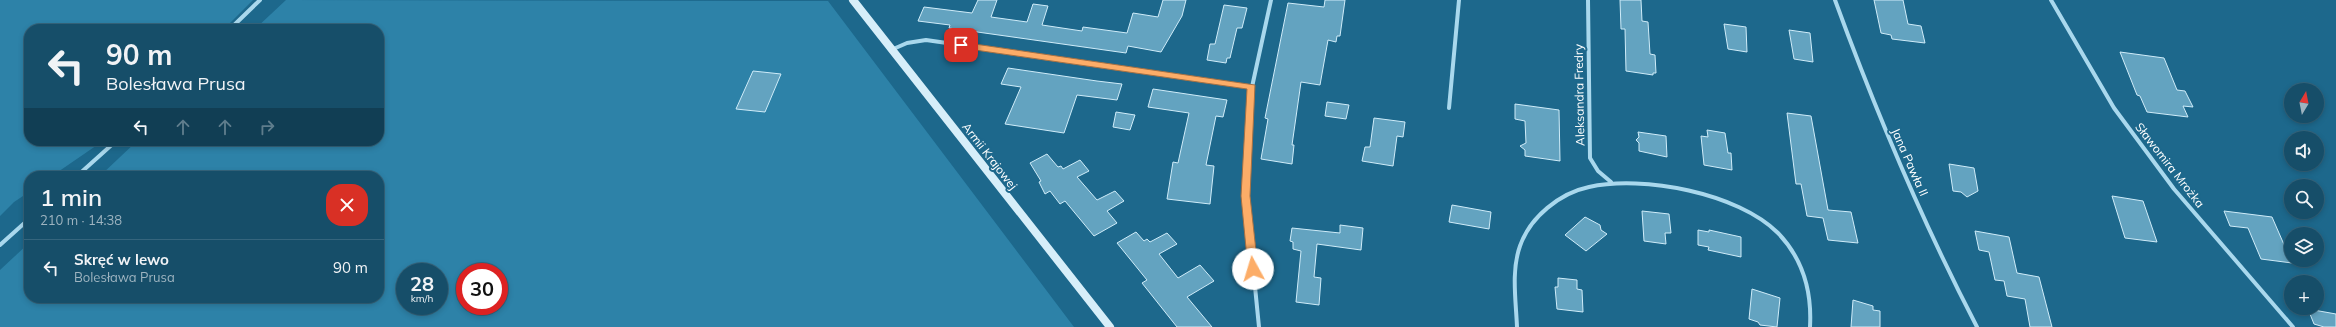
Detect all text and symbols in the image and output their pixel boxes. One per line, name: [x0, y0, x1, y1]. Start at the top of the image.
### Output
pin: [944, 28, 978, 62]
icon: arrive: [950, 34, 972, 56]
text: 90 m: [106, 37, 172, 72]
icon: left: [40, 40, 92, 92]
street label: Aleksandra Fredry: [1571, 43, 1587, 146]
text: Bolesława Prusa: [106, 72, 246, 95]
north arrow: [2284, 83, 2324, 123]
map controls: [2284, 83, 2324, 315]
icon: left: [130, 116, 152, 138]
icon: ahead: [172, 116, 194, 138]
icon: ahead: [214, 116, 236, 138]
icon: right: [256, 116, 278, 138]
street label: Armii Krajowej: [959, 119, 1021, 193]
street label: Sławomira Mrożka: [2132, 120, 2208, 210]
street label: Jana Pawła II: [1888, 126, 1932, 198]
button: sound: [2284, 131, 2324, 171]
button: search: [2284, 179, 2324, 219]
text: 1 min: [40, 182, 102, 212]
button: close: [326, 184, 368, 226]
text: 210 m · 14:38: [40, 212, 122, 228]
button: layers: [2284, 227, 2324, 267]
position arrow: [1232, 248, 1274, 290]
text: Skręć w lewo: [74, 250, 169, 269]
icon: left: [40, 257, 62, 279]
text: 90 m: [333, 258, 368, 277]
speed limit sign: 30: [456, 263, 508, 315]
text: Bolesława Prusa: [74, 269, 175, 285]
text: 28: [410, 271, 434, 296]
button: +: [2284, 275, 2324, 315]
text: km/h: [411, 292, 433, 305]

